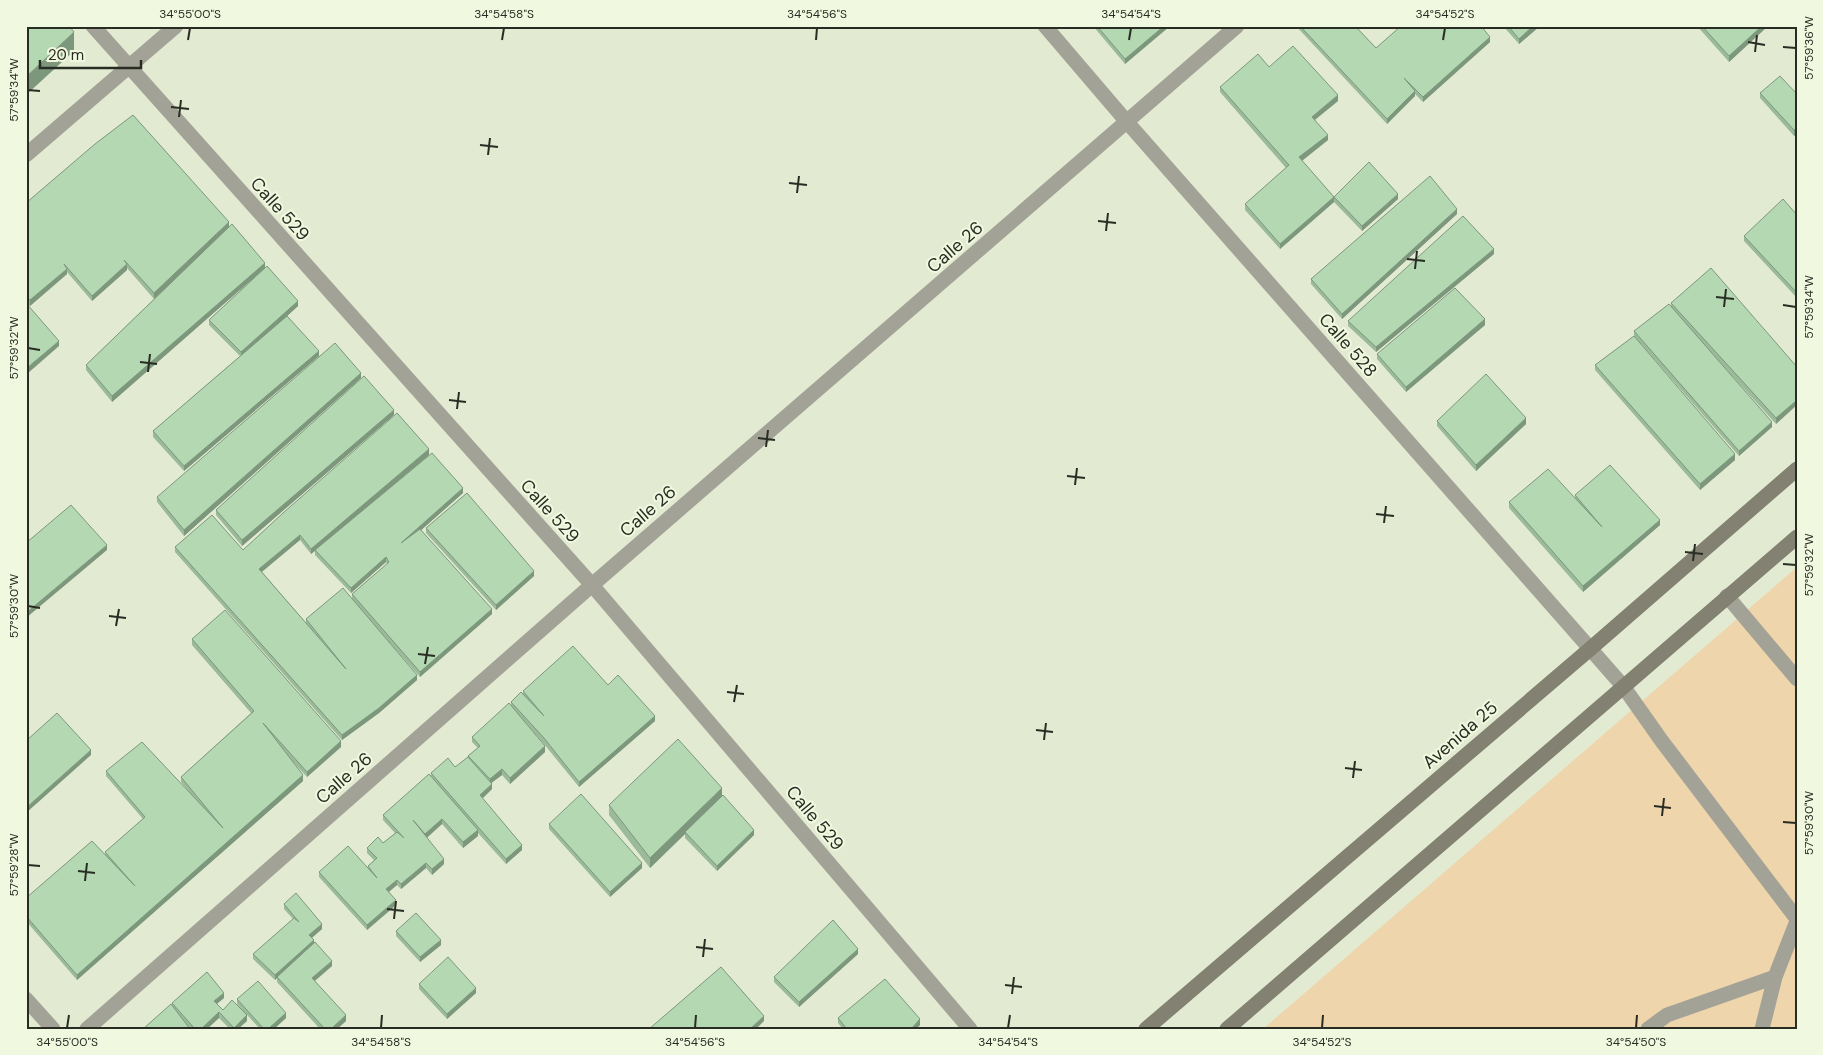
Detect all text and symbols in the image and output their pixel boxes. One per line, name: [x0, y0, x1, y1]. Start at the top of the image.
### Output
text: 34°55'00"S: [159, 6, 221, 22]
text: 34°54'58"S: [474, 6, 534, 22]
text: 34°54'56"S: [787, 6, 847, 22]
text: 34°54'54"S: [1101, 6, 1161, 22]
text: 34°54'52"S: [1415, 6, 1475, 22]
text: 57°59'36"W: [1801, 16, 1817, 80]
scale bar: [40, 38, 141, 70]
text: 20 m: [48, 45, 84, 65]
text: 57°59'34"W: [6, 58, 22, 122]
street label: Calle 529: [245, 172, 315, 246]
street label: Calle 26: [922, 216, 988, 278]
text: 57°59'34"W: [1801, 275, 1817, 339]
street label: Calle 528: [1314, 308, 1382, 382]
text: 57°59'32"W: [6, 316, 22, 380]
street label: Calle 529: [515, 474, 585, 548]
street label: Calle 26: [615, 480, 681, 542]
text: 57°59'32"W: [1801, 533, 1817, 597]
text: 57°59'30"W: [6, 573, 22, 638]
street label: Avenida 25: [1417, 696, 1503, 774]
street label: Calle 26: [311, 747, 377, 809]
street label: Calle 529: [781, 780, 849, 856]
text: 57°59'30"W: [1801, 790, 1817, 855]
text: 57°59'28"W: [6, 833, 22, 897]
text: 34°55'00"S: [36, 1034, 98, 1050]
text: 34°54'58"S: [351, 1034, 411, 1050]
text: 34°54'56"S: [665, 1034, 725, 1050]
text: 34°54'54"S: [978, 1034, 1038, 1050]
text: 34°54'52"S: [1292, 1034, 1352, 1050]
text: 34°54'50"S: [1606, 1034, 1666, 1050]

